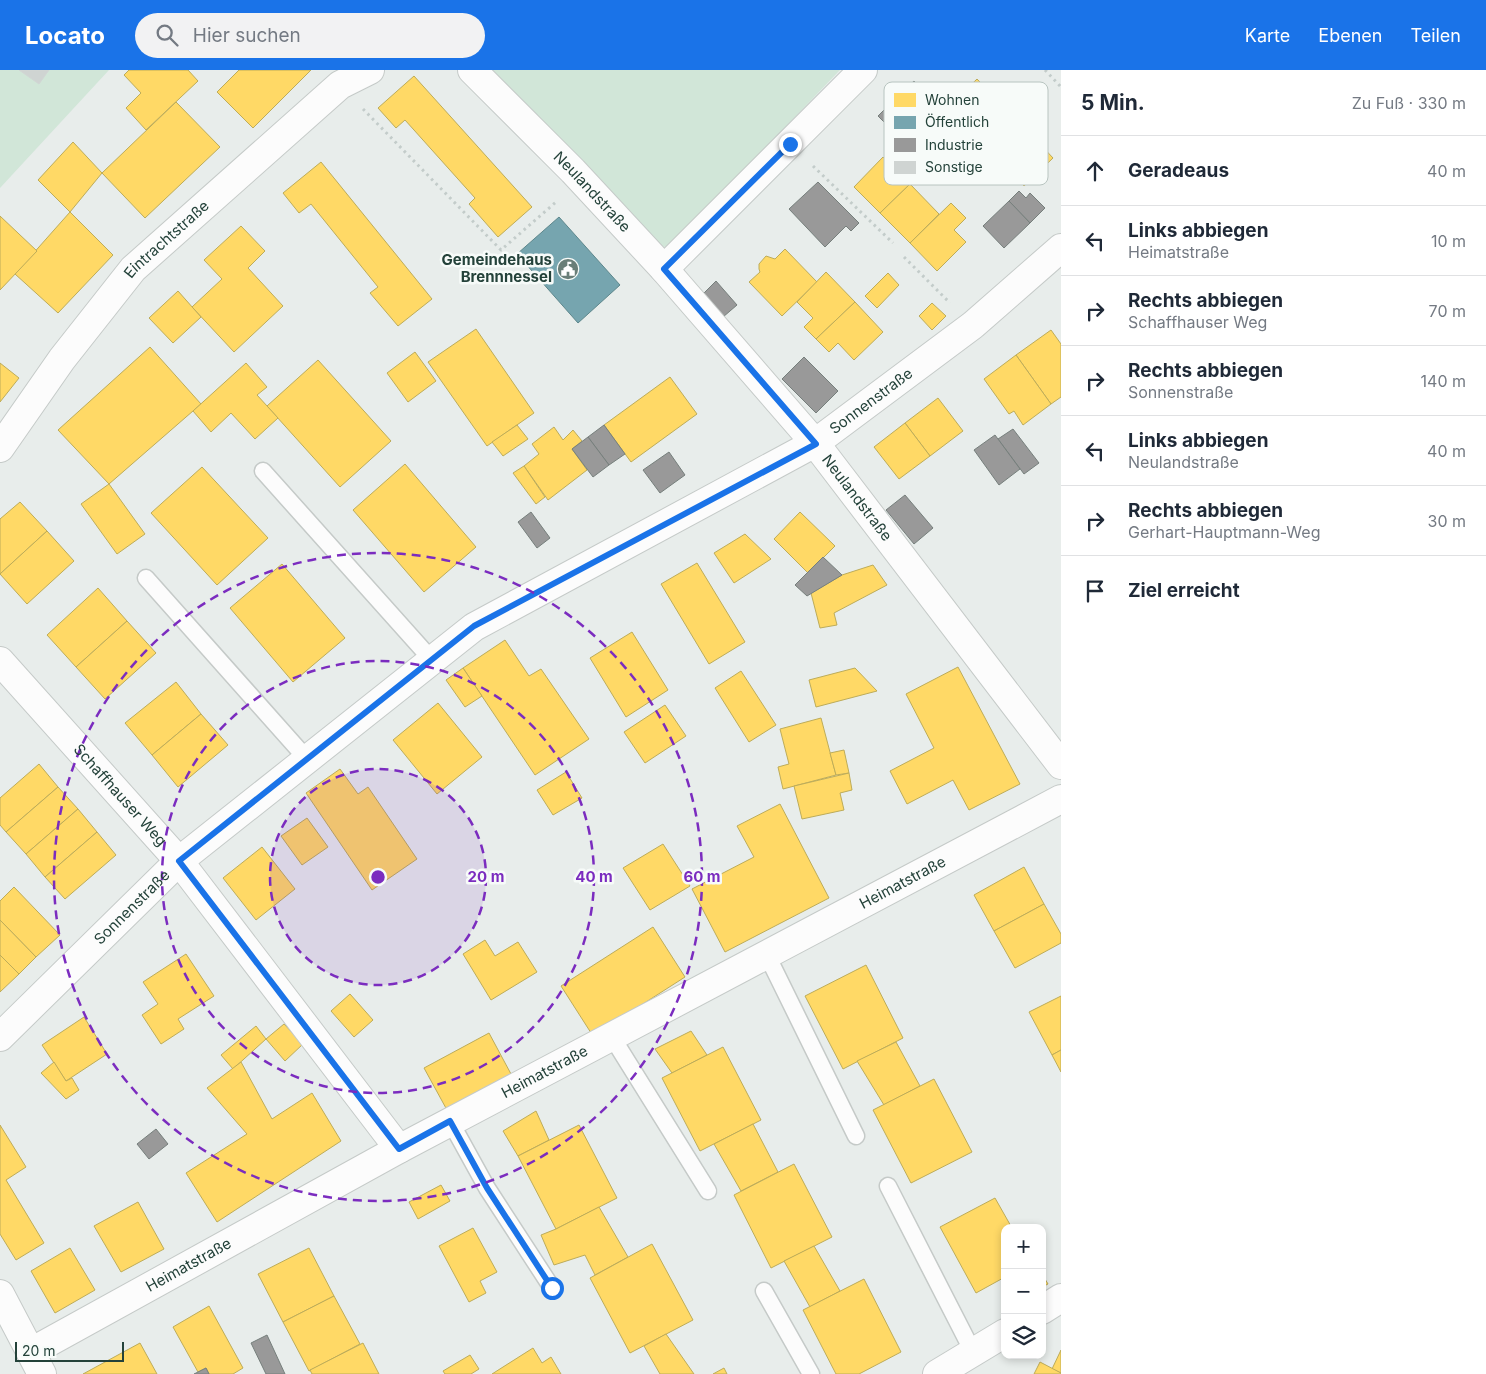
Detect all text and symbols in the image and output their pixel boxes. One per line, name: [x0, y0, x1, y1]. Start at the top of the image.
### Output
search box: [135, 13, 485, 58]
text: Locato: [25, 21, 105, 50]
icon: search: [153, 21, 181, 49]
text: Hier suchen: [193, 24, 301, 47]
text: Karte: [1245, 25, 1290, 46]
text: Ebenen: [1318, 25, 1382, 46]
text: Teilen: [1410, 25, 1461, 46]
legend: [884, 82, 1048, 185]
text: 5 Min.: [1081, 90, 1145, 115]
text: Wohnen: [925, 91, 979, 108]
text: Zu Fuß · 330 m: [1352, 93, 1466, 113]
text: Öffentlich: [925, 113, 989, 130]
route end: [779, 133, 802, 156]
text: Industrie: [925, 136, 983, 153]
street label: Neulandstraße: [550, 147, 635, 236]
icon: ahead: [1081, 157, 1109, 185]
text: Sonstige: [925, 158, 983, 175]
text: Geradeaus: [1128, 159, 1229, 182]
text: 40 m: [1427, 161, 1466, 181]
street label: Eintrachtstraße: [120, 196, 213, 282]
text: Links abbiegen: [1128, 219, 1269, 242]
icon: left: [1081, 227, 1109, 255]
text: 10 m: [1431, 231, 1466, 251]
text: Heimatstraße: [1128, 242, 1229, 262]
place label: Gemeindehaus Brennnessel: [442, 250, 552, 286]
public building icon: Gemeindehaus Brennnessel: [556, 257, 580, 281]
text: Rechts abbiegen: [1128, 289, 1283, 312]
icon: right: [1081, 297, 1109, 325]
text: 70 m: [1429, 301, 1466, 321]
text: Schaffhauser Weg: [1128, 312, 1267, 332]
text: Rechts abbiegen: [1128, 359, 1283, 382]
street label: Sonnenstraße: [825, 364, 916, 438]
icon: right: [1081, 367, 1109, 395]
text: 140 m: [1421, 371, 1466, 391]
text: Sonnenstraße: [1128, 382, 1233, 402]
text: Links abbiegen: [1128, 429, 1269, 452]
icon: left: [1081, 437, 1109, 465]
text: 40 m: [1427, 441, 1466, 461]
street label: Neulandstraße: [818, 450, 896, 545]
text: Neulandstraße: [1128, 452, 1239, 472]
text: Rechts abbiegen: [1128, 499, 1283, 522]
icon: right: [1081, 507, 1109, 535]
text: 30 m: [1428, 511, 1466, 531]
text: Gerhart-Hauptmann-Weg: [1128, 522, 1320, 542]
icon: arrive: [1081, 577, 1109, 605]
text: Ziel erreicht: [1128, 579, 1240, 602]
street label: Schaffhauser Weg: [70, 740, 171, 850]
street label: Heimatstraße: [856, 852, 949, 913]
street label: Sonnenstraße: [90, 865, 173, 948]
text: 20 m: [468, 867, 504, 886]
text: 40 m: [575, 867, 613, 886]
text: 60 m: [683, 867, 721, 886]
centre of rings: [369, 868, 387, 886]
street label: Heimatstraße: [498, 1041, 591, 1102]
map controls: [1001, 1224, 1046, 1359]
button: +: [1001, 1224, 1046, 1269]
street label: Heimatstraße: [142, 1233, 234, 1296]
button: −: [1001, 1269, 1046, 1314]
route start: [541, 1277, 564, 1300]
button: layers: [1001, 1314, 1046, 1359]
scale bar: [15, 1339, 124, 1362]
text: 20 m: [22, 1342, 56, 1359]

